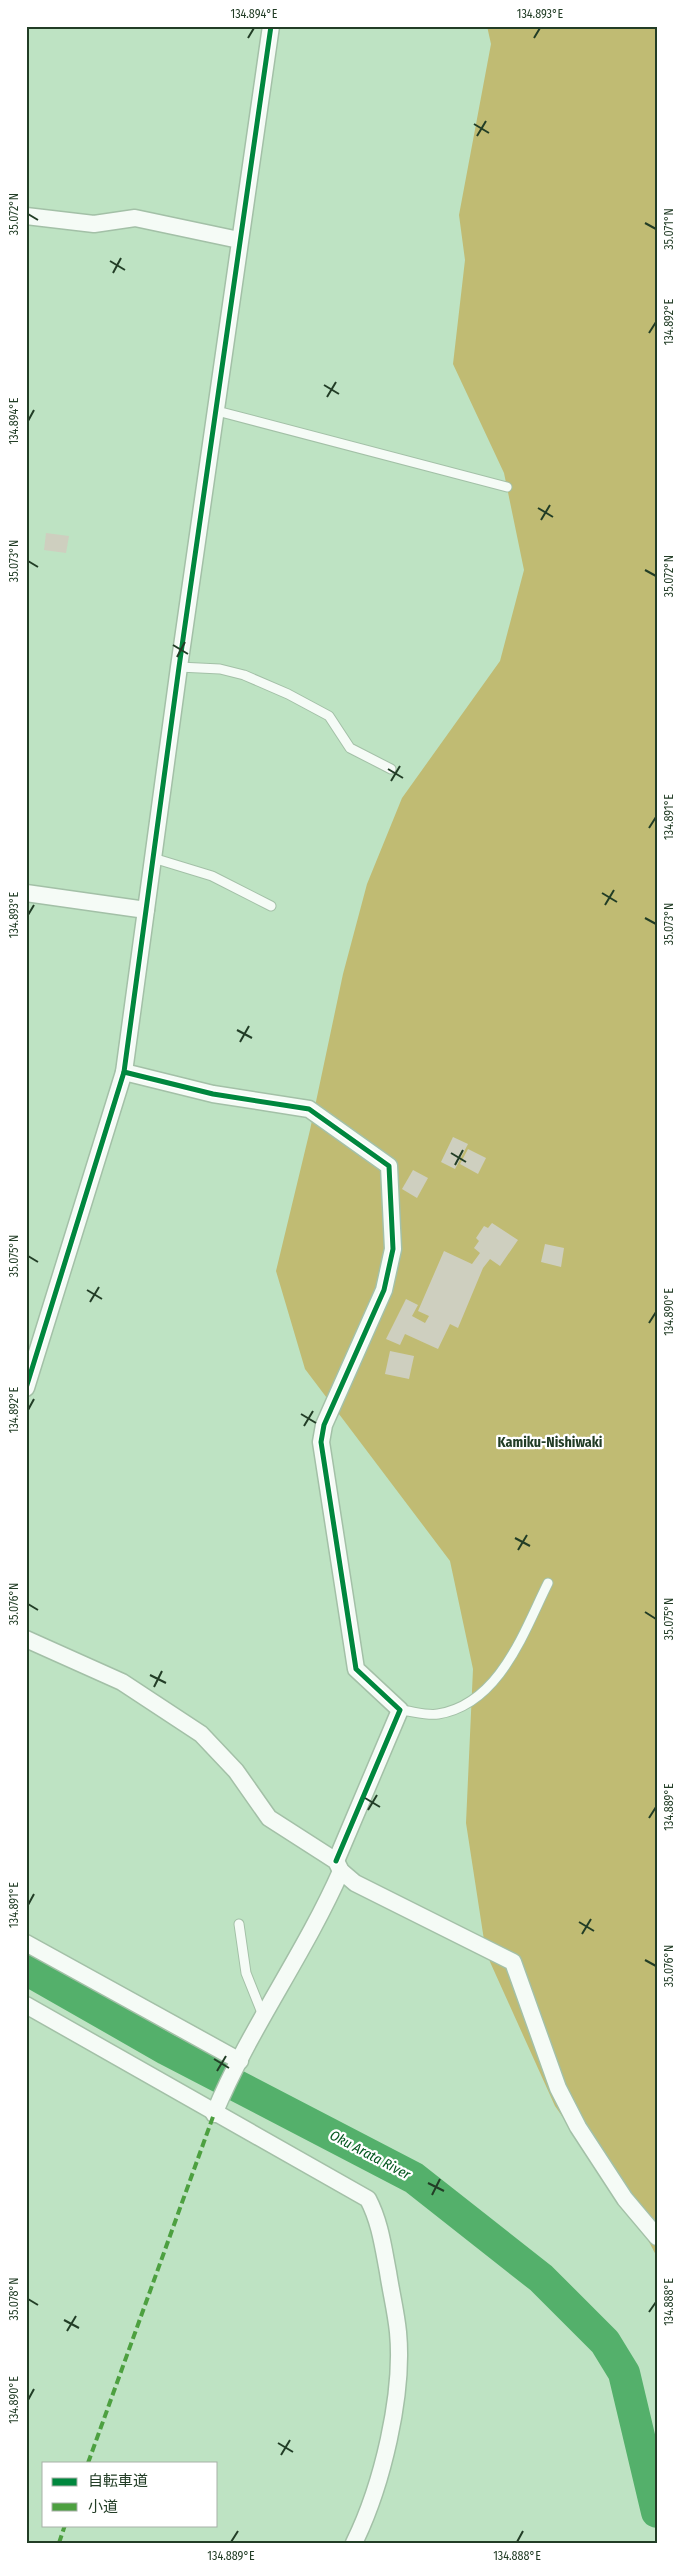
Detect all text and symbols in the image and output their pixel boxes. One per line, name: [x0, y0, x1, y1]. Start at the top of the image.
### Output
text: 134.894°E: [230, 7, 278, 21]
text: 134.893°E: [517, 7, 564, 21]
text: 35.072°N: [7, 193, 21, 235]
text: 35.071°N: [662, 208, 676, 250]
text: 134.892°E: [662, 298, 676, 345]
text: 134.894°E: [7, 397, 21, 445]
text: 35.073°N: [7, 540, 21, 582]
text: 35.072°N: [662, 555, 676, 597]
text: 134.891°E: [662, 794, 676, 840]
text: 134.893°E: [7, 891, 21, 938]
text: 35.073°N: [662, 903, 676, 945]
text: 35.075°N: [7, 1235, 21, 1277]
text: 134.890°E: [662, 1288, 676, 1336]
text: 134.892°E: [7, 1386, 21, 1433]
district label: Kamiku-Nishiwaki: [498, 1434, 603, 1451]
text: 35.076°N: [7, 1583, 21, 1625]
text: 35.075°N: [662, 1598, 676, 1640]
text: 134.889°E: [662, 1783, 676, 1831]
text: 134.891°E: [7, 1882, 21, 1928]
text: 35.076°N: [662, 1945, 676, 1987]
water label: Oku Arata River: [327, 2127, 414, 2184]
text: 35.078°N: [7, 2278, 21, 2320]
text: 134.888°E: [662, 2278, 676, 2326]
text: 134.890°E: [7, 2376, 21, 2424]
legend: [42, 2462, 218, 2526]
text: 自転車道: [88, 2472, 148, 2490]
text: 小道: [88, 2498, 118, 2516]
text: 134.889°E: [207, 2549, 255, 2563]
text: 134.888°E: [493, 2549, 541, 2563]

